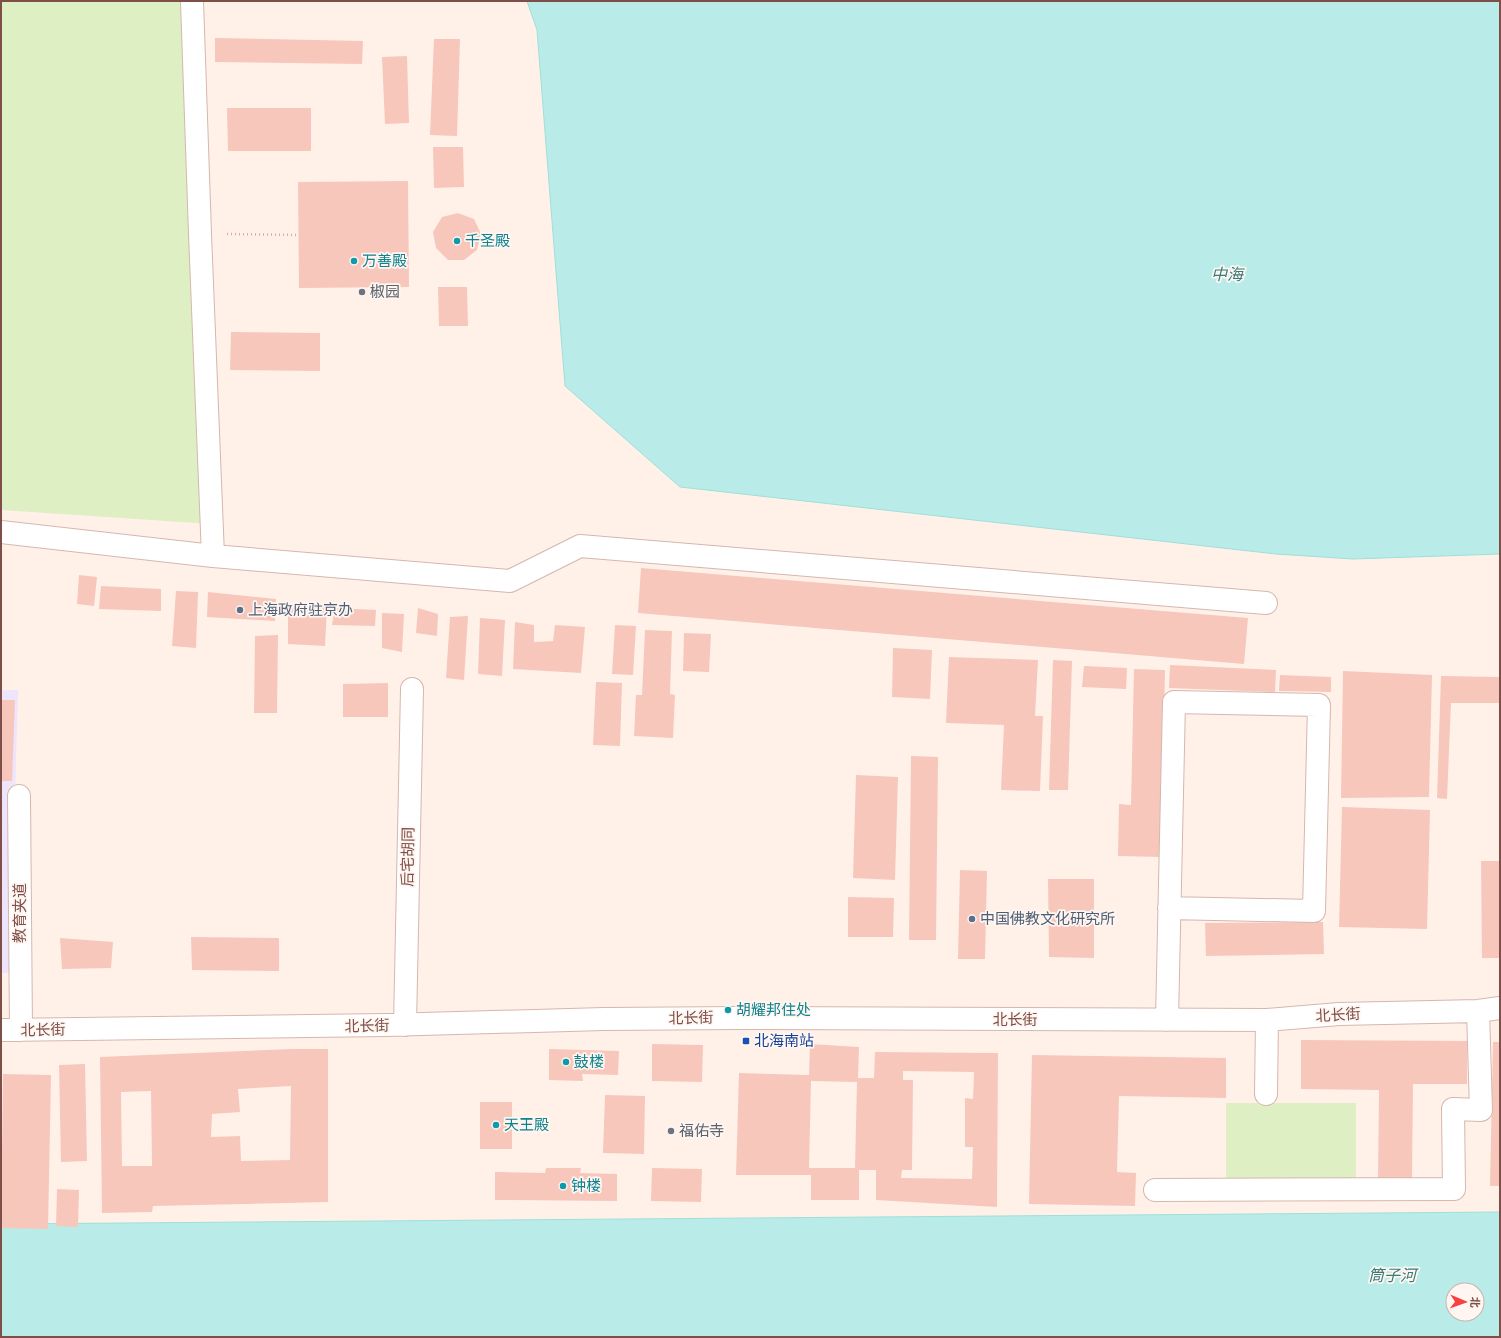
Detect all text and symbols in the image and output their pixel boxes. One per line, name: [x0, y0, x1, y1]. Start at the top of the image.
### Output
place label: 千圣殿: [465, 230, 510, 252]
marker: 千圣殿: [452, 236, 462, 246]
place label: 万善殿: [362, 250, 407, 272]
marker: 万善殿: [349, 256, 359, 266]
water label: 中海: [1211, 263, 1245, 286]
place label: 椒园: [370, 281, 400, 303]
marker: 椒园: [357, 287, 367, 297]
place label: 上海政府驻京办: [248, 599, 353, 621]
marker: 上海政府驻京办: [235, 605, 245, 615]
street label: 后宅胡同: [396, 827, 420, 887]
street label: 教育夹道: [9, 883, 31, 943]
place label: 中国佛教文化研究所: [980, 908, 1115, 930]
marker: 中国佛教文化研究所: [967, 914, 977, 924]
place label: 胡耀邦住处: [736, 999, 811, 1021]
street label: 北长街: [1315, 1003, 1361, 1027]
marker: 胡耀邦住处: [723, 1005, 733, 1015]
street label: 北长街: [668, 1007, 714, 1029]
street label: 北长街: [992, 1009, 1038, 1031]
street label: 北长街: [344, 1015, 390, 1037]
street label: 北长街: [20, 1019, 66, 1041]
place label: 北海南站: [754, 1030, 814, 1052]
marker: 北海南站: [741, 1036, 751, 1046]
place label: 鼓楼: [574, 1051, 604, 1073]
marker: 鼓楼: [561, 1057, 571, 1067]
place label: 天王殿: [504, 1114, 549, 1136]
marker: 天王殿: [491, 1120, 501, 1130]
place label: 福佑寺: [679, 1120, 724, 1142]
marker: 福佑寺: [666, 1126, 676, 1136]
place label: 钟楼: [571, 1175, 601, 1197]
marker: 钟楼: [558, 1181, 568, 1191]
water label: 筒子河: [1368, 1264, 1419, 1287]
north arrow: [1445, 1282, 1485, 1322]
text: 北: [1467, 1297, 1483, 1308]

